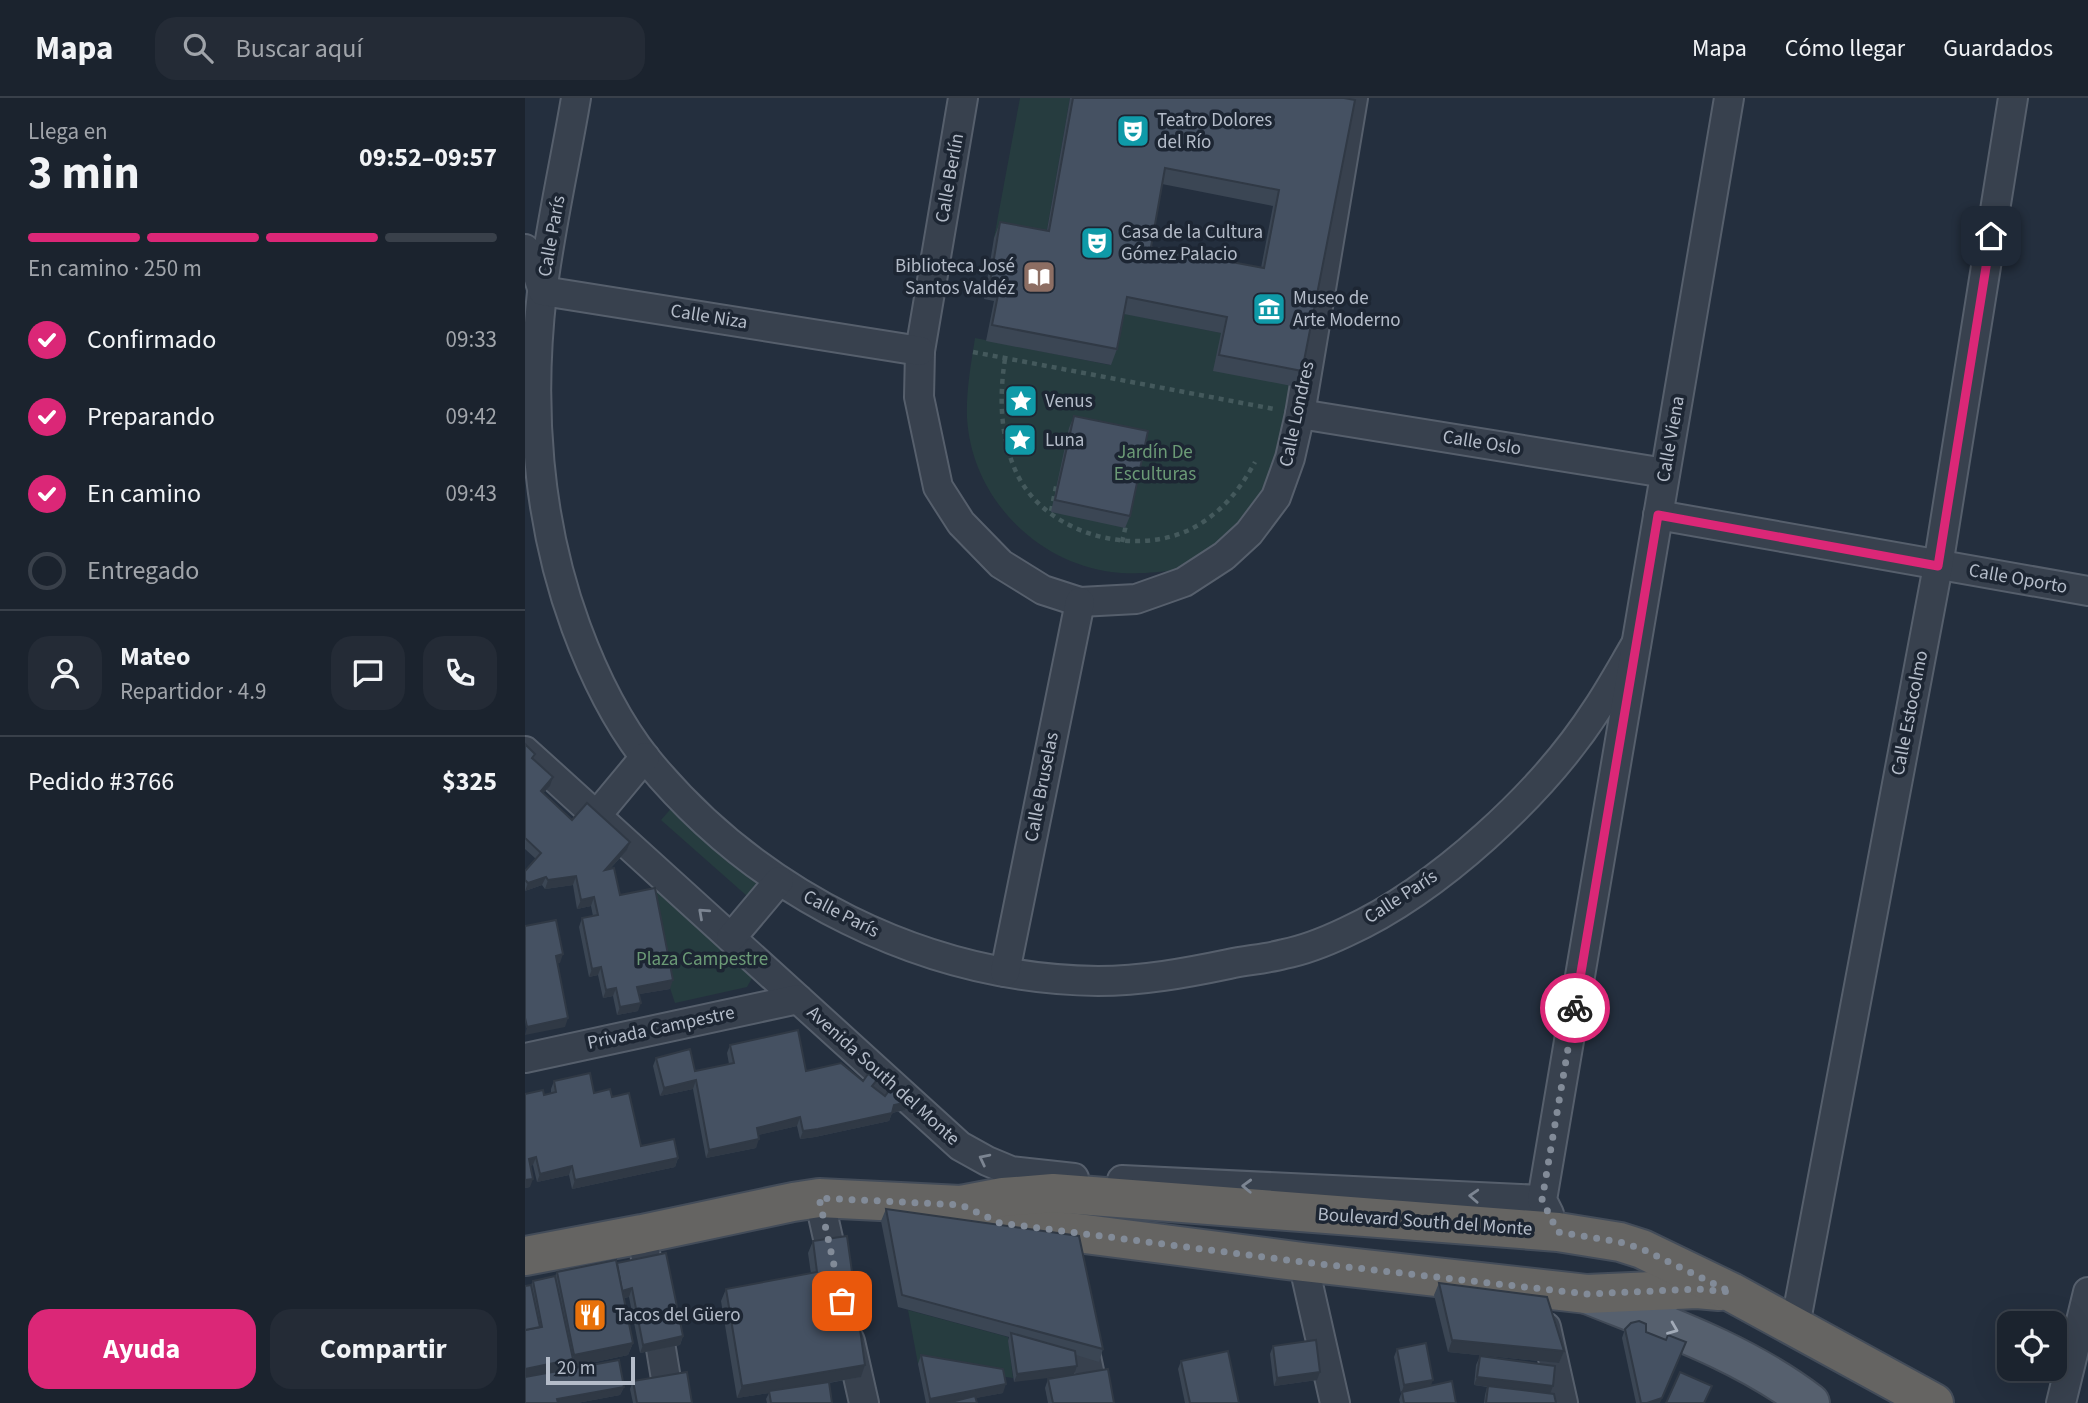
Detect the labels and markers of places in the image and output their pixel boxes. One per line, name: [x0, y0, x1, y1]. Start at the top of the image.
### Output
place label: Teatro Dolores del Río: [1157, 107, 1272, 156]
theatre icon: Teatro Dolores del Río: [1114, 112, 1152, 150]
pin: [1961, 206, 2021, 266]
place label: Casa de la Cultura Gómez Palacio: [1121, 219, 1263, 268]
theatre icon: Casa de la Cultura Gómez Palacio: [1078, 224, 1116, 262]
place label: Biblioteca José Santos Valdéz: [895, 253, 1015, 302]
library icon: Biblioteca José Santos Valdéz: [1020, 258, 1058, 296]
place label: Museo de Arte Moderno: [1293, 285, 1401, 334]
museum icon: Museo de Arte Moderno: [1250, 290, 1288, 328]
place icon: Venus: [1002, 382, 1040, 420]
place label: Venus: [1045, 388, 1093, 415]
place icon: Luna: [1001, 421, 1039, 459]
place label: Luna: [1045, 427, 1084, 454]
pin: [812, 1271, 872, 1331]
restaurant icon: Tacos del Güero: [571, 1296, 609, 1334]
place label: Tacos del Güero: [615, 1302, 740, 1329]

